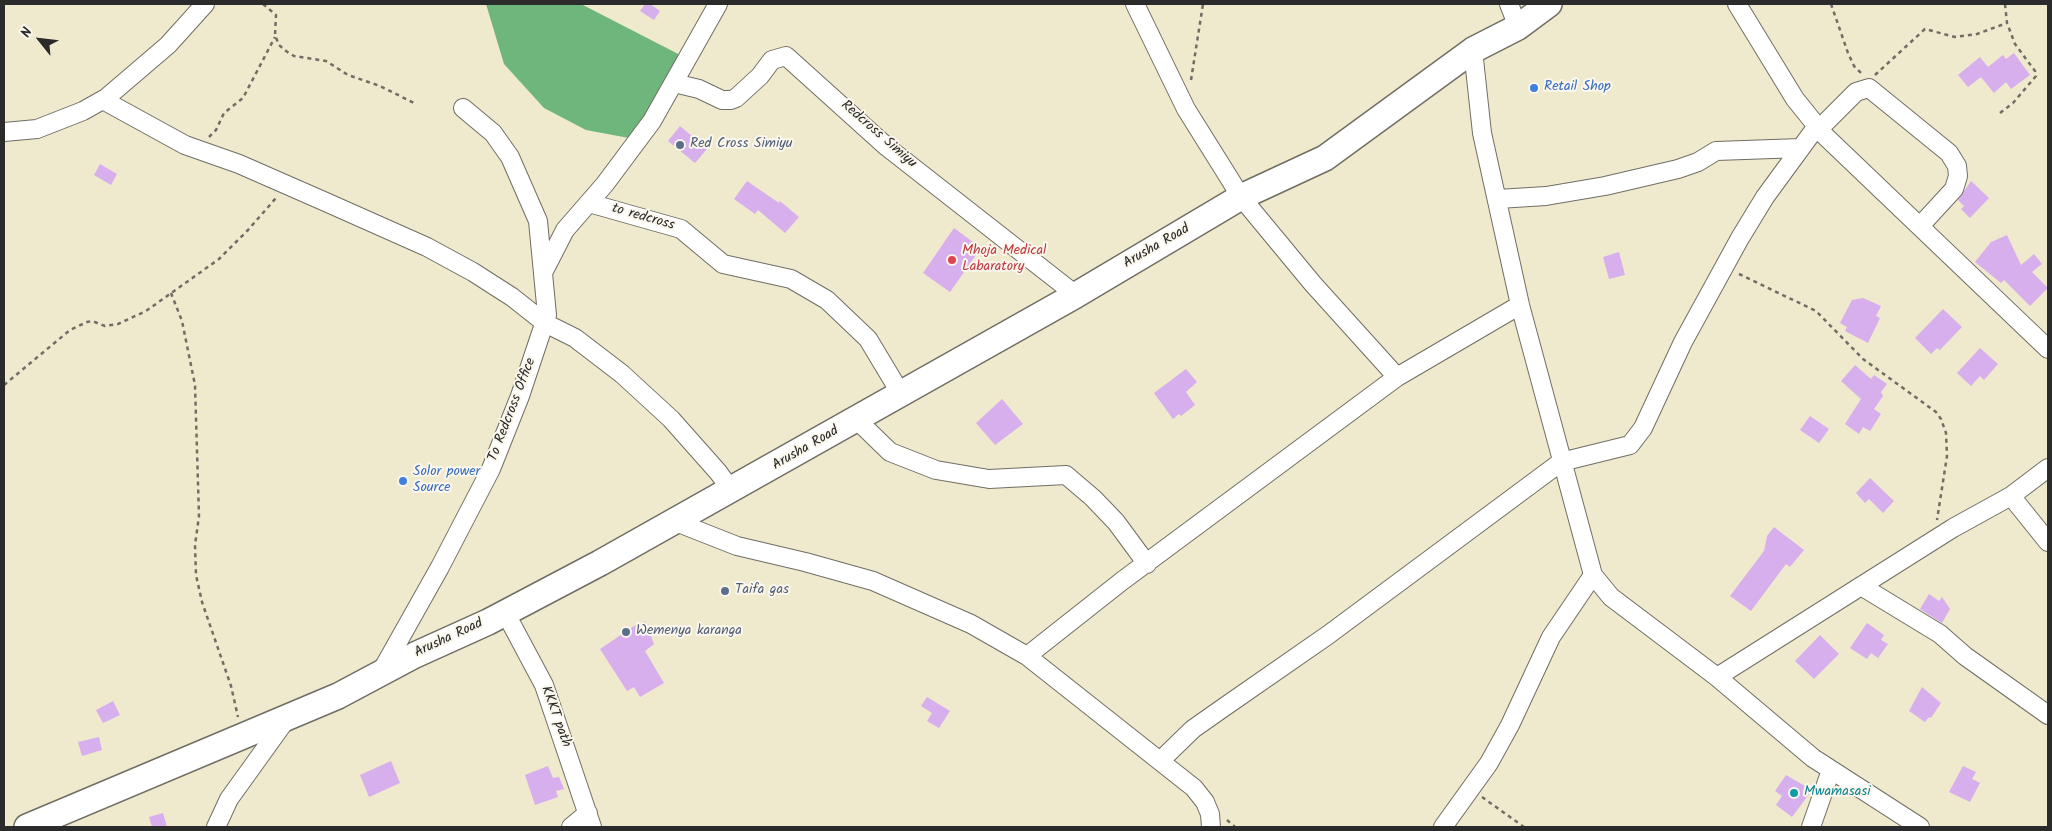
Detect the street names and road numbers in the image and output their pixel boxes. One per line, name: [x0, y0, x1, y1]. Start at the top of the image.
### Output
street label: Redcross Simiyu: [837, 98, 919, 172]
street label: to redcross: [610, 201, 676, 235]
street label: Arusha Road: [1121, 221, 1193, 273]
street label: To Redcross Office: [486, 356, 540, 464]
street label: Arusha Road: [770, 423, 842, 475]
street label: Arusha Road: [412, 616, 486, 662]
street label: KKKT path: [536, 684, 574, 750]

